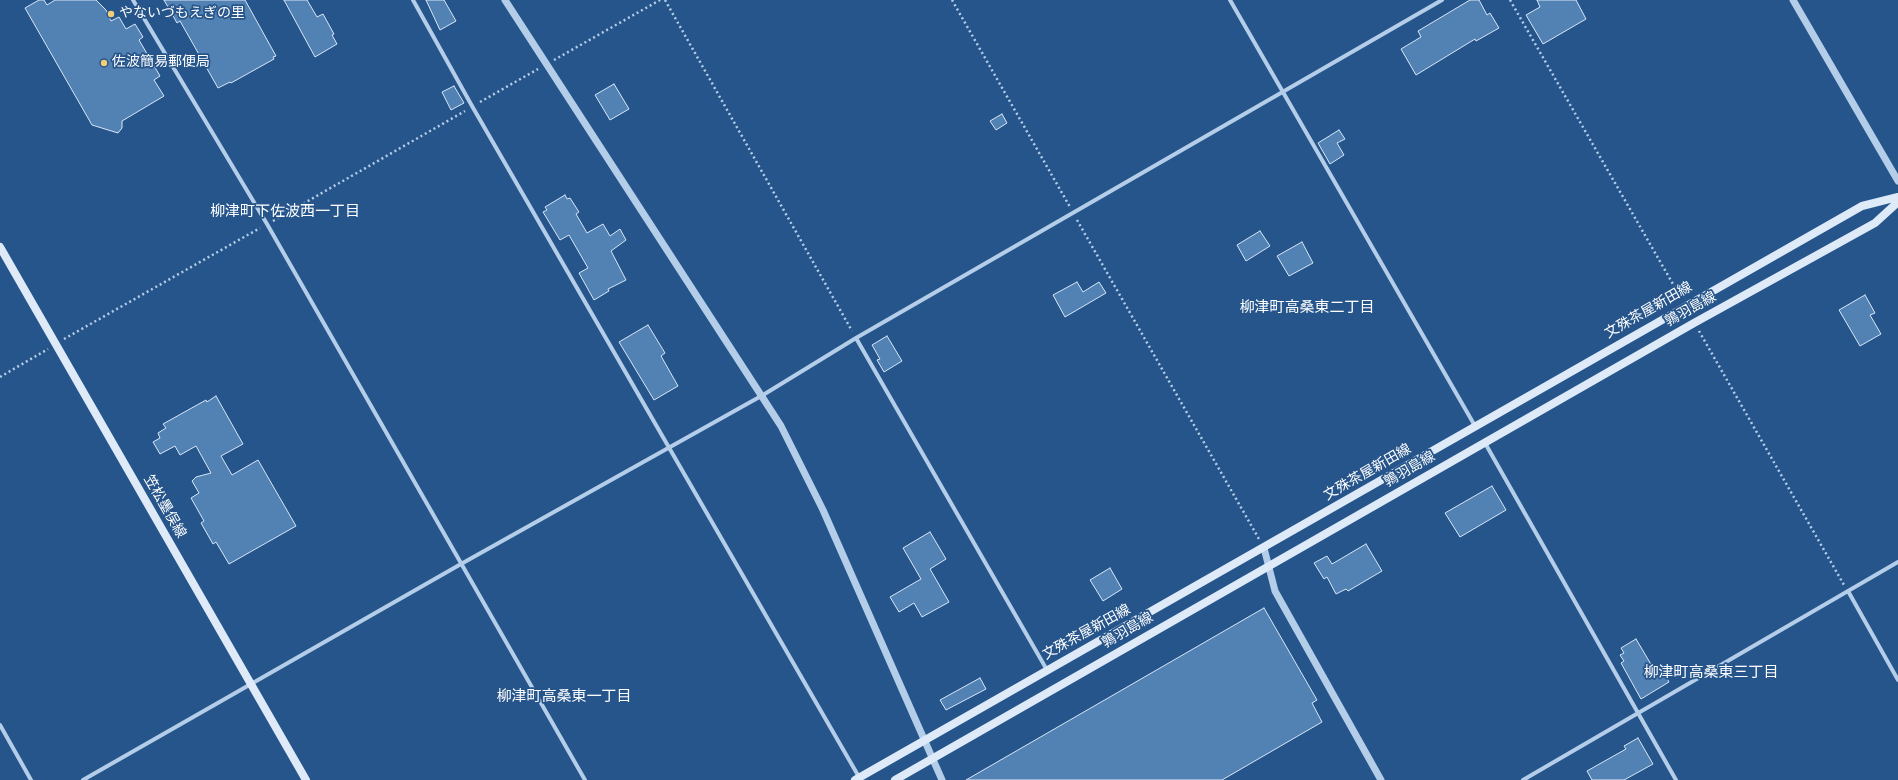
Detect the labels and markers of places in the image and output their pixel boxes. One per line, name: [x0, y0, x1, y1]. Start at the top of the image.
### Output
place label: やないづもえぎの里: [119, 6, 245, 22]
marker: やないづもえぎの里: [106, 9, 116, 19]
place label: 佐波簡易郵便局: [112, 55, 210, 71]
marker: 佐波簡易郵便局: [99, 58, 109, 68]

